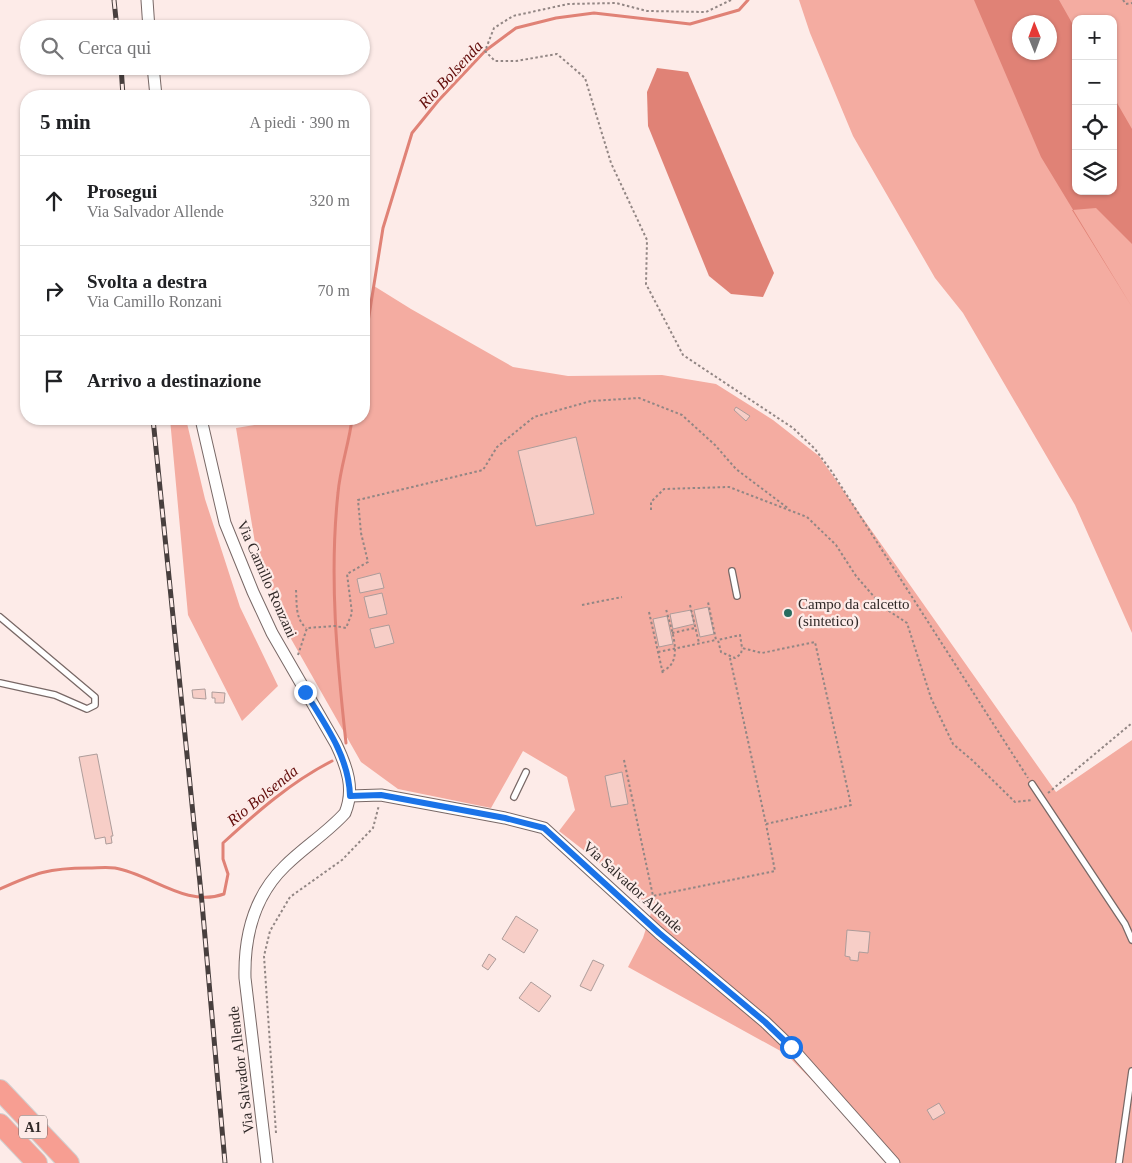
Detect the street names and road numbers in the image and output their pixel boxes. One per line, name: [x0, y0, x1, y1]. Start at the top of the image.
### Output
street label: Via Camillo Ronzani: [234, 518, 300, 640]
street label: Via Salvador Allende: [580, 838, 686, 936]
street label: Via Salvador Allende: [225, 1005, 257, 1135]
road number: A1: [19, 1116, 47, 1138]

